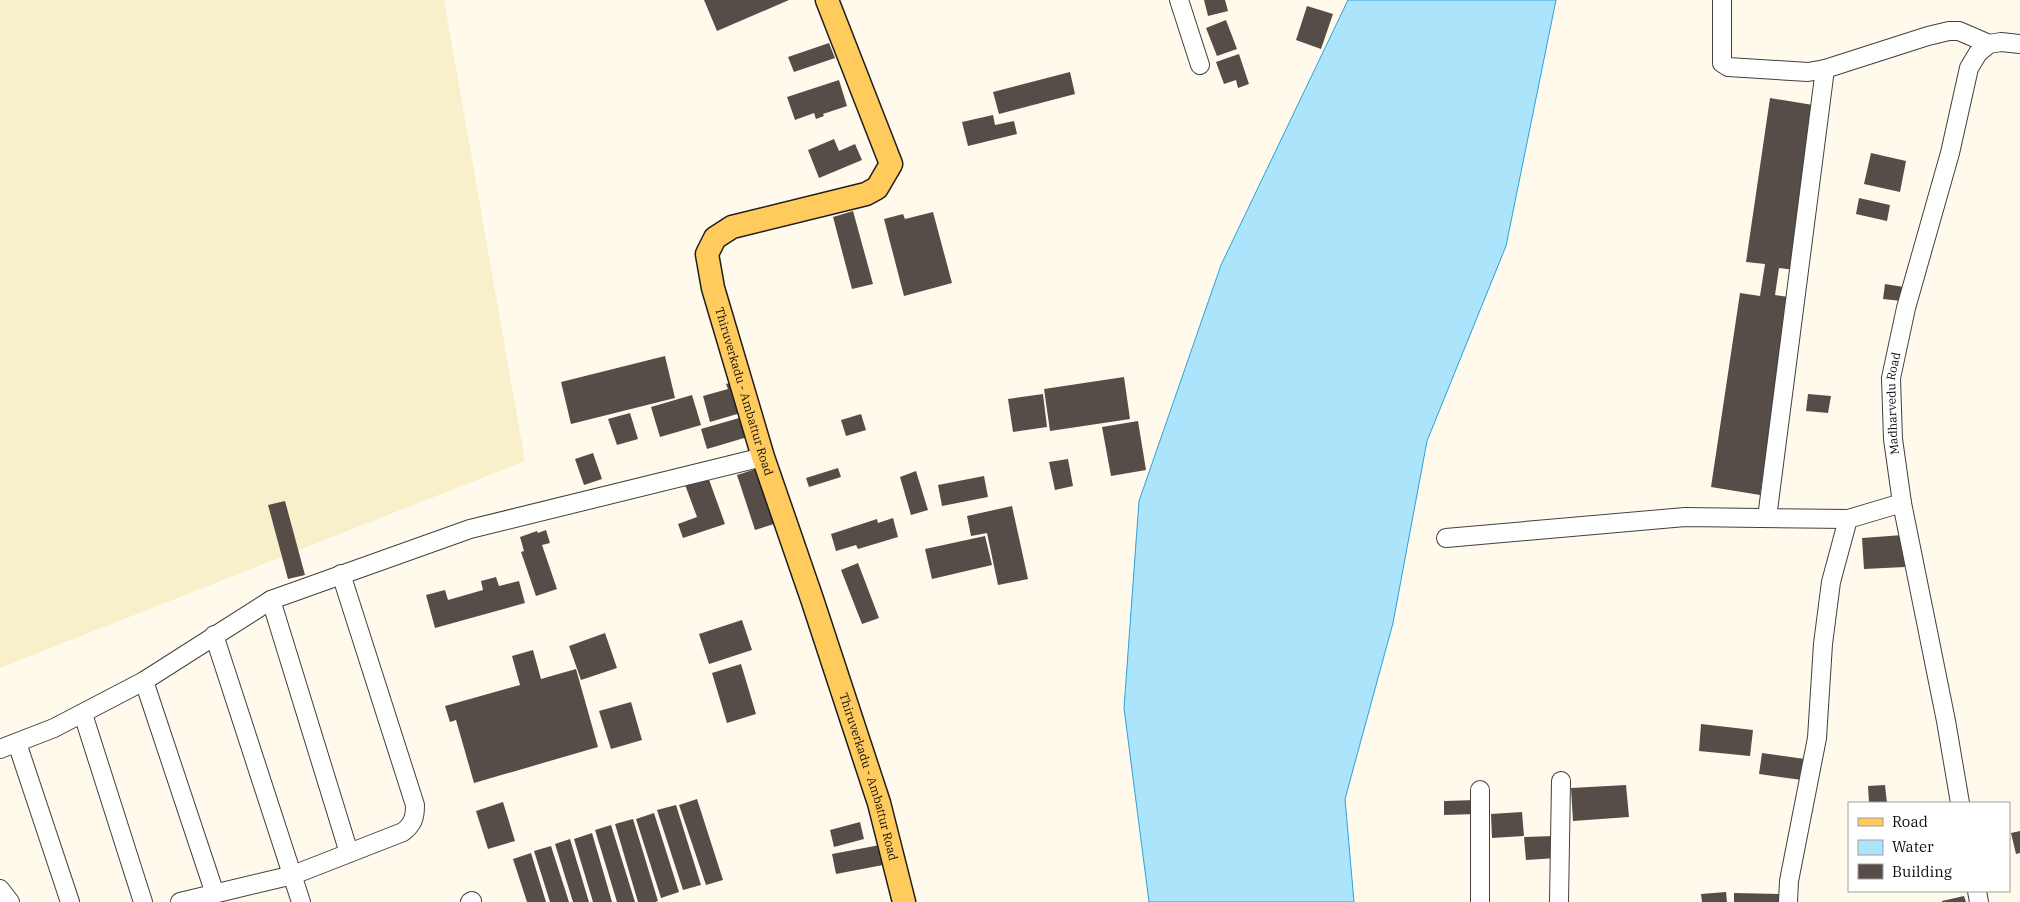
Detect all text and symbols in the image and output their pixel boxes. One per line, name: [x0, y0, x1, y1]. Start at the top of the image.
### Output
street label: Thiruverkadu - Ambattur Road: [712, 305, 777, 477]
street label: Madharvedu Road: [1883, 351, 1903, 456]
street label: Thiruverkadu - Ambattur Road: [836, 691, 901, 862]
legend: [1848, 802, 2010, 892]
text: Road: [1892, 812, 1928, 831]
text: Water: [1892, 837, 1934, 856]
text: Building: [1892, 862, 1952, 881]

